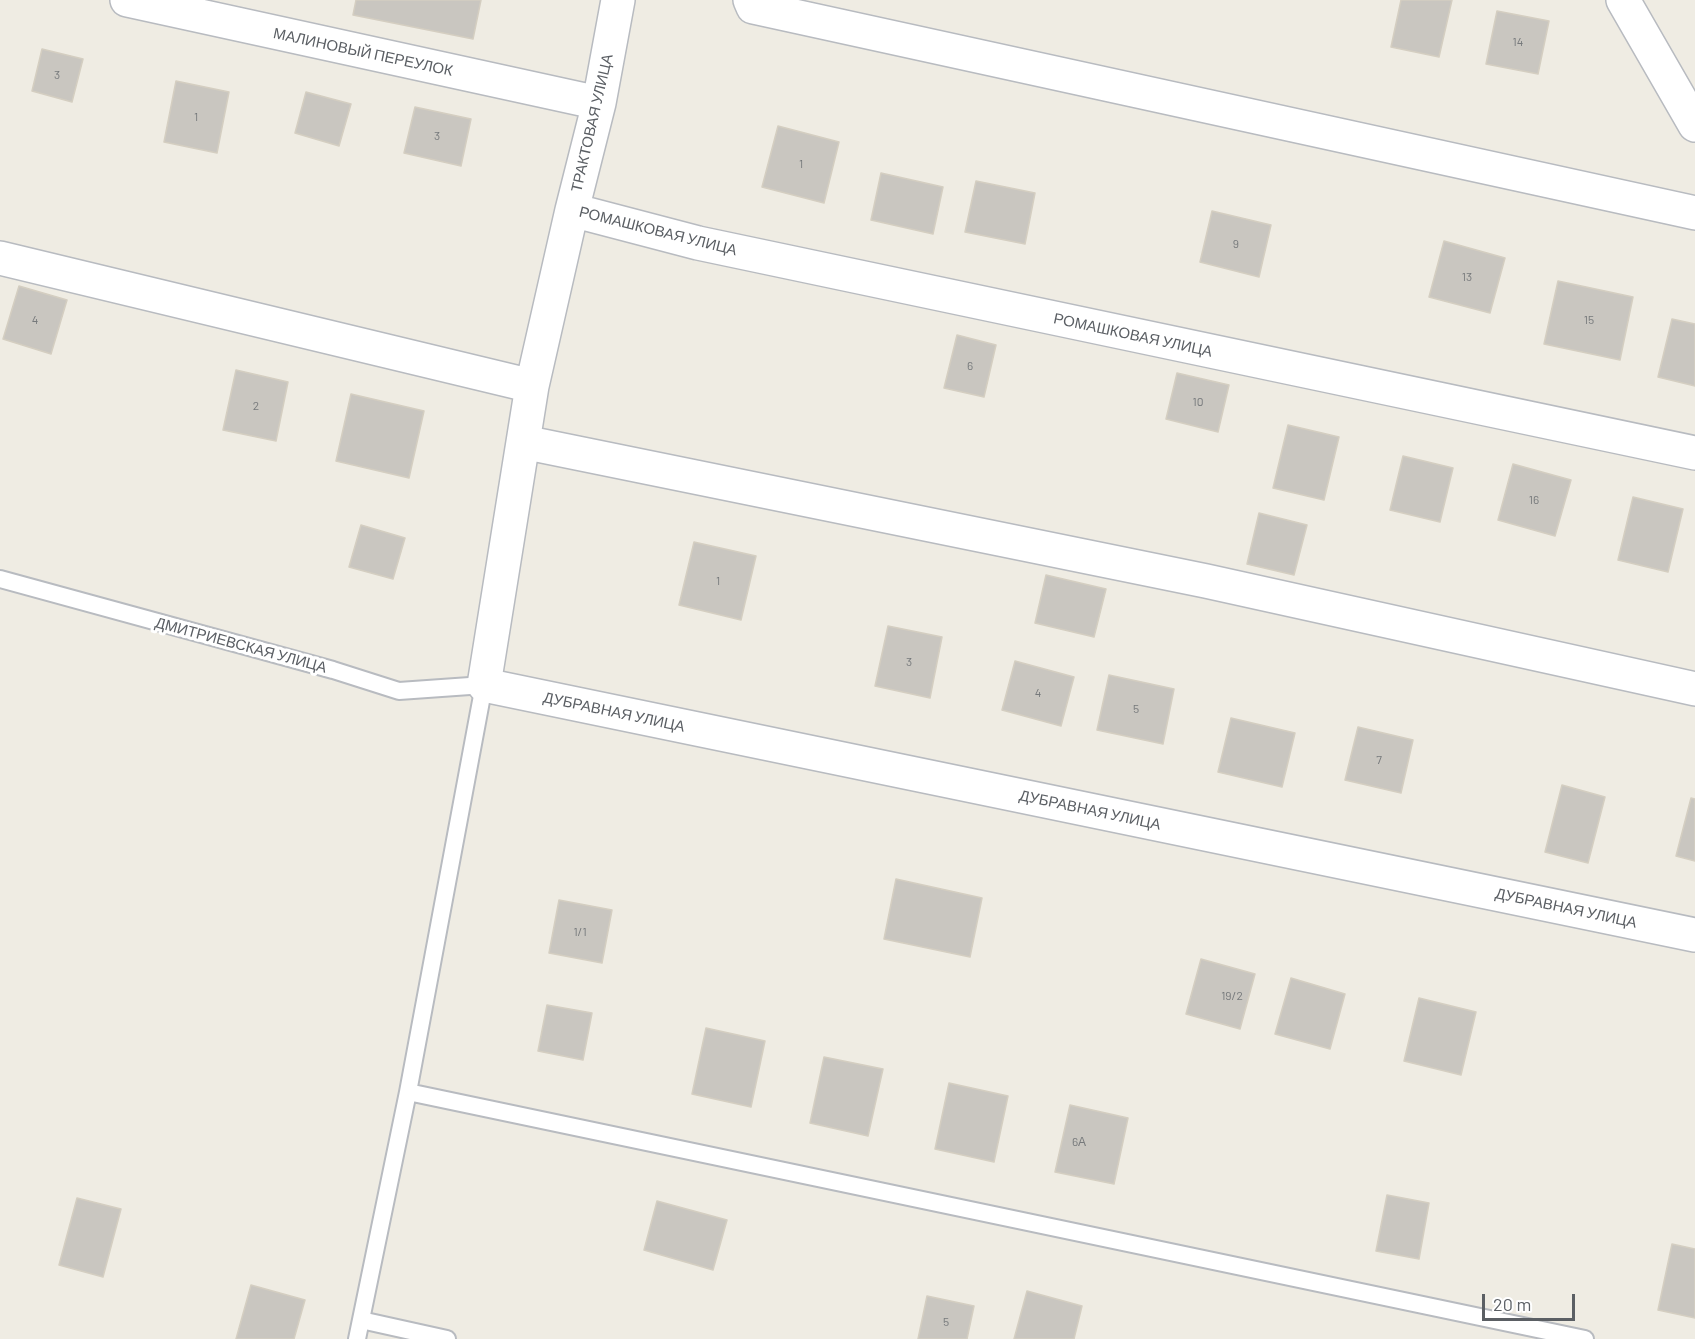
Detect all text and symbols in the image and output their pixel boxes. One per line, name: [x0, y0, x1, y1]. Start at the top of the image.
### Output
street label: МАЛИНОВЫЙ ПЕРЕУЛОК: [272, 24, 454, 80]
house number: 14: [1513, 35, 1523, 49]
street label: ТРАКТОВАЯ УЛИЦА: [567, 52, 617, 194]
house number: 3: [54, 68, 60, 82]
house number: 1: [194, 110, 198, 124]
house number: 3: [434, 129, 440, 143]
house number: 1: [799, 157, 803, 171]
street label: РОМАШКОВАЯ УЛИЦА: [577, 203, 739, 259]
house number: 9: [1233, 237, 1239, 251]
house number: 13: [1462, 270, 1472, 284]
street label: РОМАШКОВАЯ УЛИЦА: [1052, 309, 1214, 361]
house number: 4: [32, 313, 38, 327]
house number: 15: [1584, 313, 1594, 327]
house number: 6: [967, 359, 973, 373]
house number: 10: [1193, 395, 1203, 409]
house number: 2: [253, 399, 259, 413]
house number: 16: [1529, 493, 1539, 507]
house number: 1: [716, 574, 720, 588]
street label: ДМИТРИЕВСКАЯ УЛИЦА: [153, 613, 329, 677]
house number: 3: [906, 655, 912, 669]
house number: 4: [1035, 686, 1041, 700]
street label: ДУБРАВНАЯ УЛИЦА: [542, 688, 686, 736]
house number: 5: [1133, 702, 1139, 716]
house number: 7: [1376, 753, 1382, 767]
street label: ДУБРАВНАЯ УЛИЦА: [1018, 786, 1162, 834]
street label: ДУБРАВНАЯ УЛИЦА: [1494, 884, 1638, 932]
house number: 1/1: [573, 925, 587, 939]
house number: 19/2: [1221, 989, 1243, 1003]
house number: 6А: [1072, 1135, 1086, 1149]
scale bar: [1485, 1282, 1578, 1320]
text: 20 m: [1493, 1293, 1531, 1315]
house number: 5: [943, 1315, 949, 1329]

